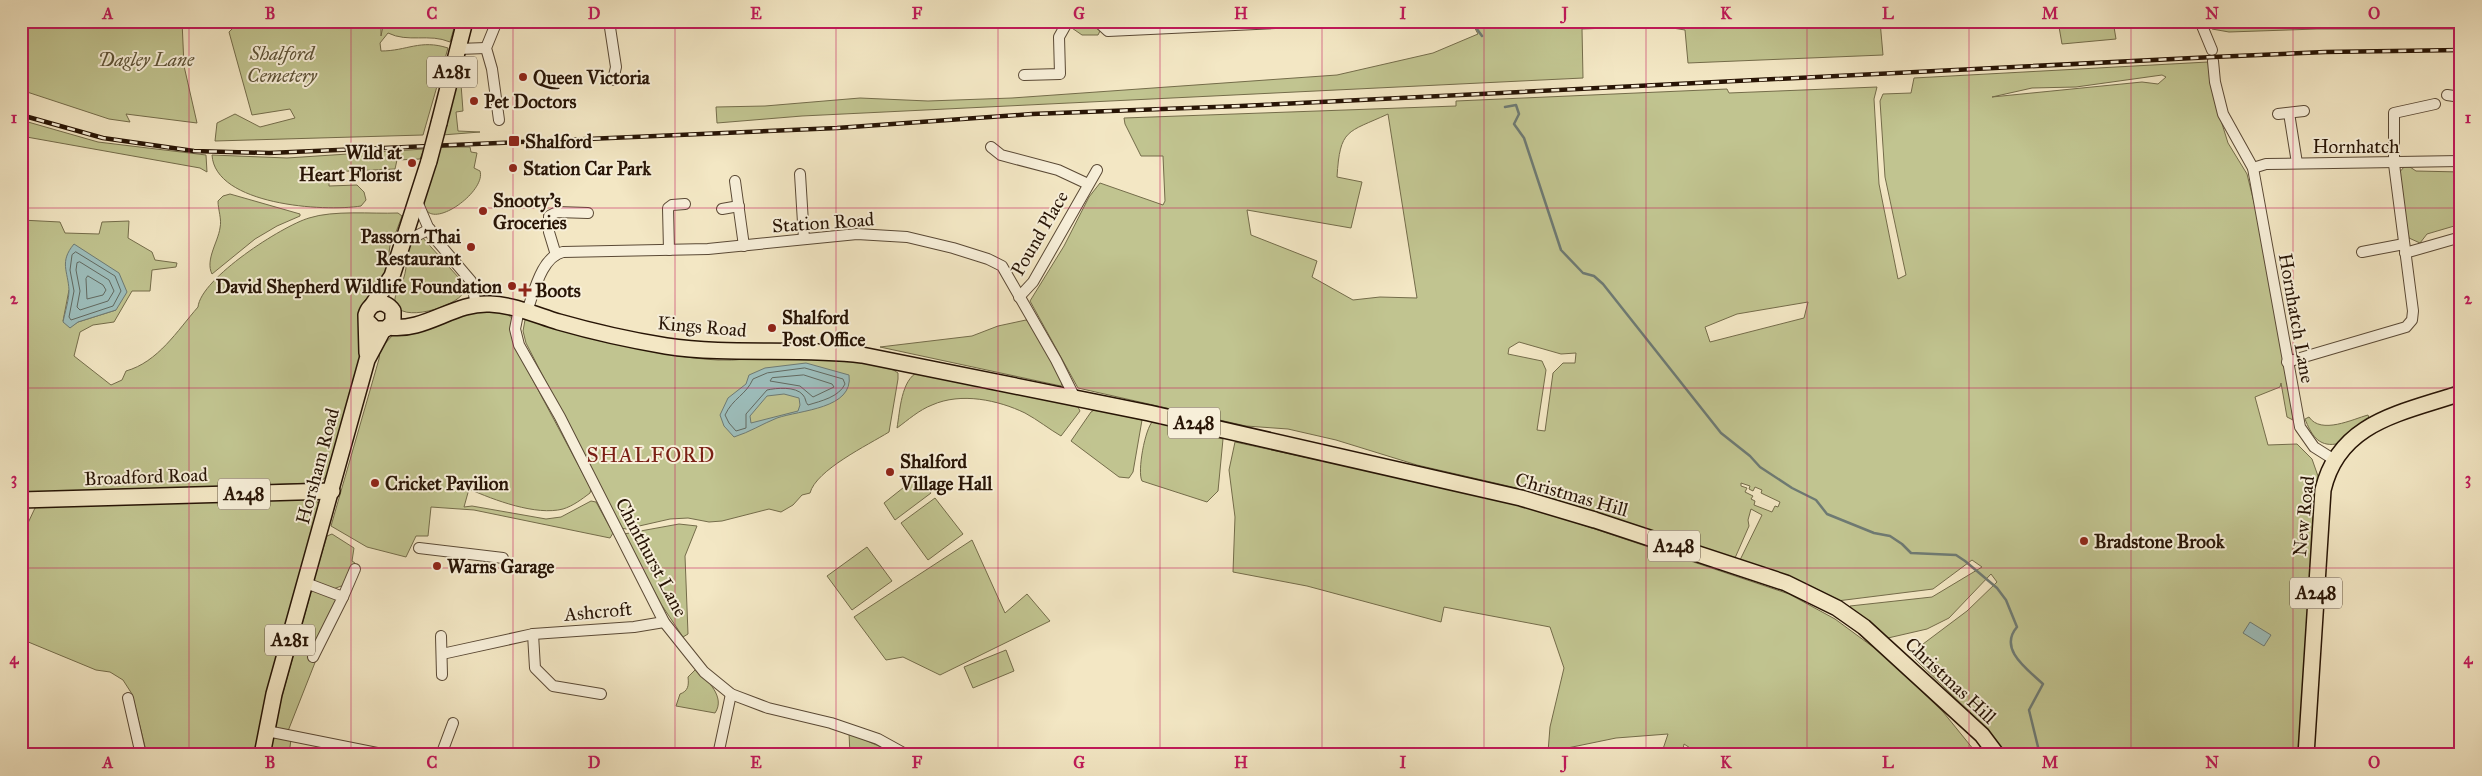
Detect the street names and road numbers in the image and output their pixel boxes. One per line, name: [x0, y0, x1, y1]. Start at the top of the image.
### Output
road number: A281: [427, 56, 477, 88]
street label: Hornhatch: [2312, 135, 2400, 158]
street label: Pound Place: [1006, 187, 1073, 280]
street label: Station Road: [771, 207, 875, 238]
street label: Hornhatch Lane: [2274, 251, 2319, 385]
street label: Kings Road: [656, 311, 748, 343]
street label: Horsham Road: [291, 405, 344, 527]
road number: A248: [1168, 408, 1220, 438]
street label: Broadford Road: [84, 463, 209, 490]
street label: Christmas Hill: [1513, 467, 1632, 522]
street label: New Road: [2288, 474, 2319, 557]
road number: A248: [218, 478, 270, 509]
street label: Chinthurst Lane: [611, 494, 693, 621]
road number: A248: [1648, 530, 1700, 562]
road number: A248: [2290, 578, 2342, 608]
street label: Ashcroft: [562, 597, 633, 626]
road number: A281: [265, 624, 315, 656]
street label: Christmas Hill: [1900, 632, 2002, 729]

